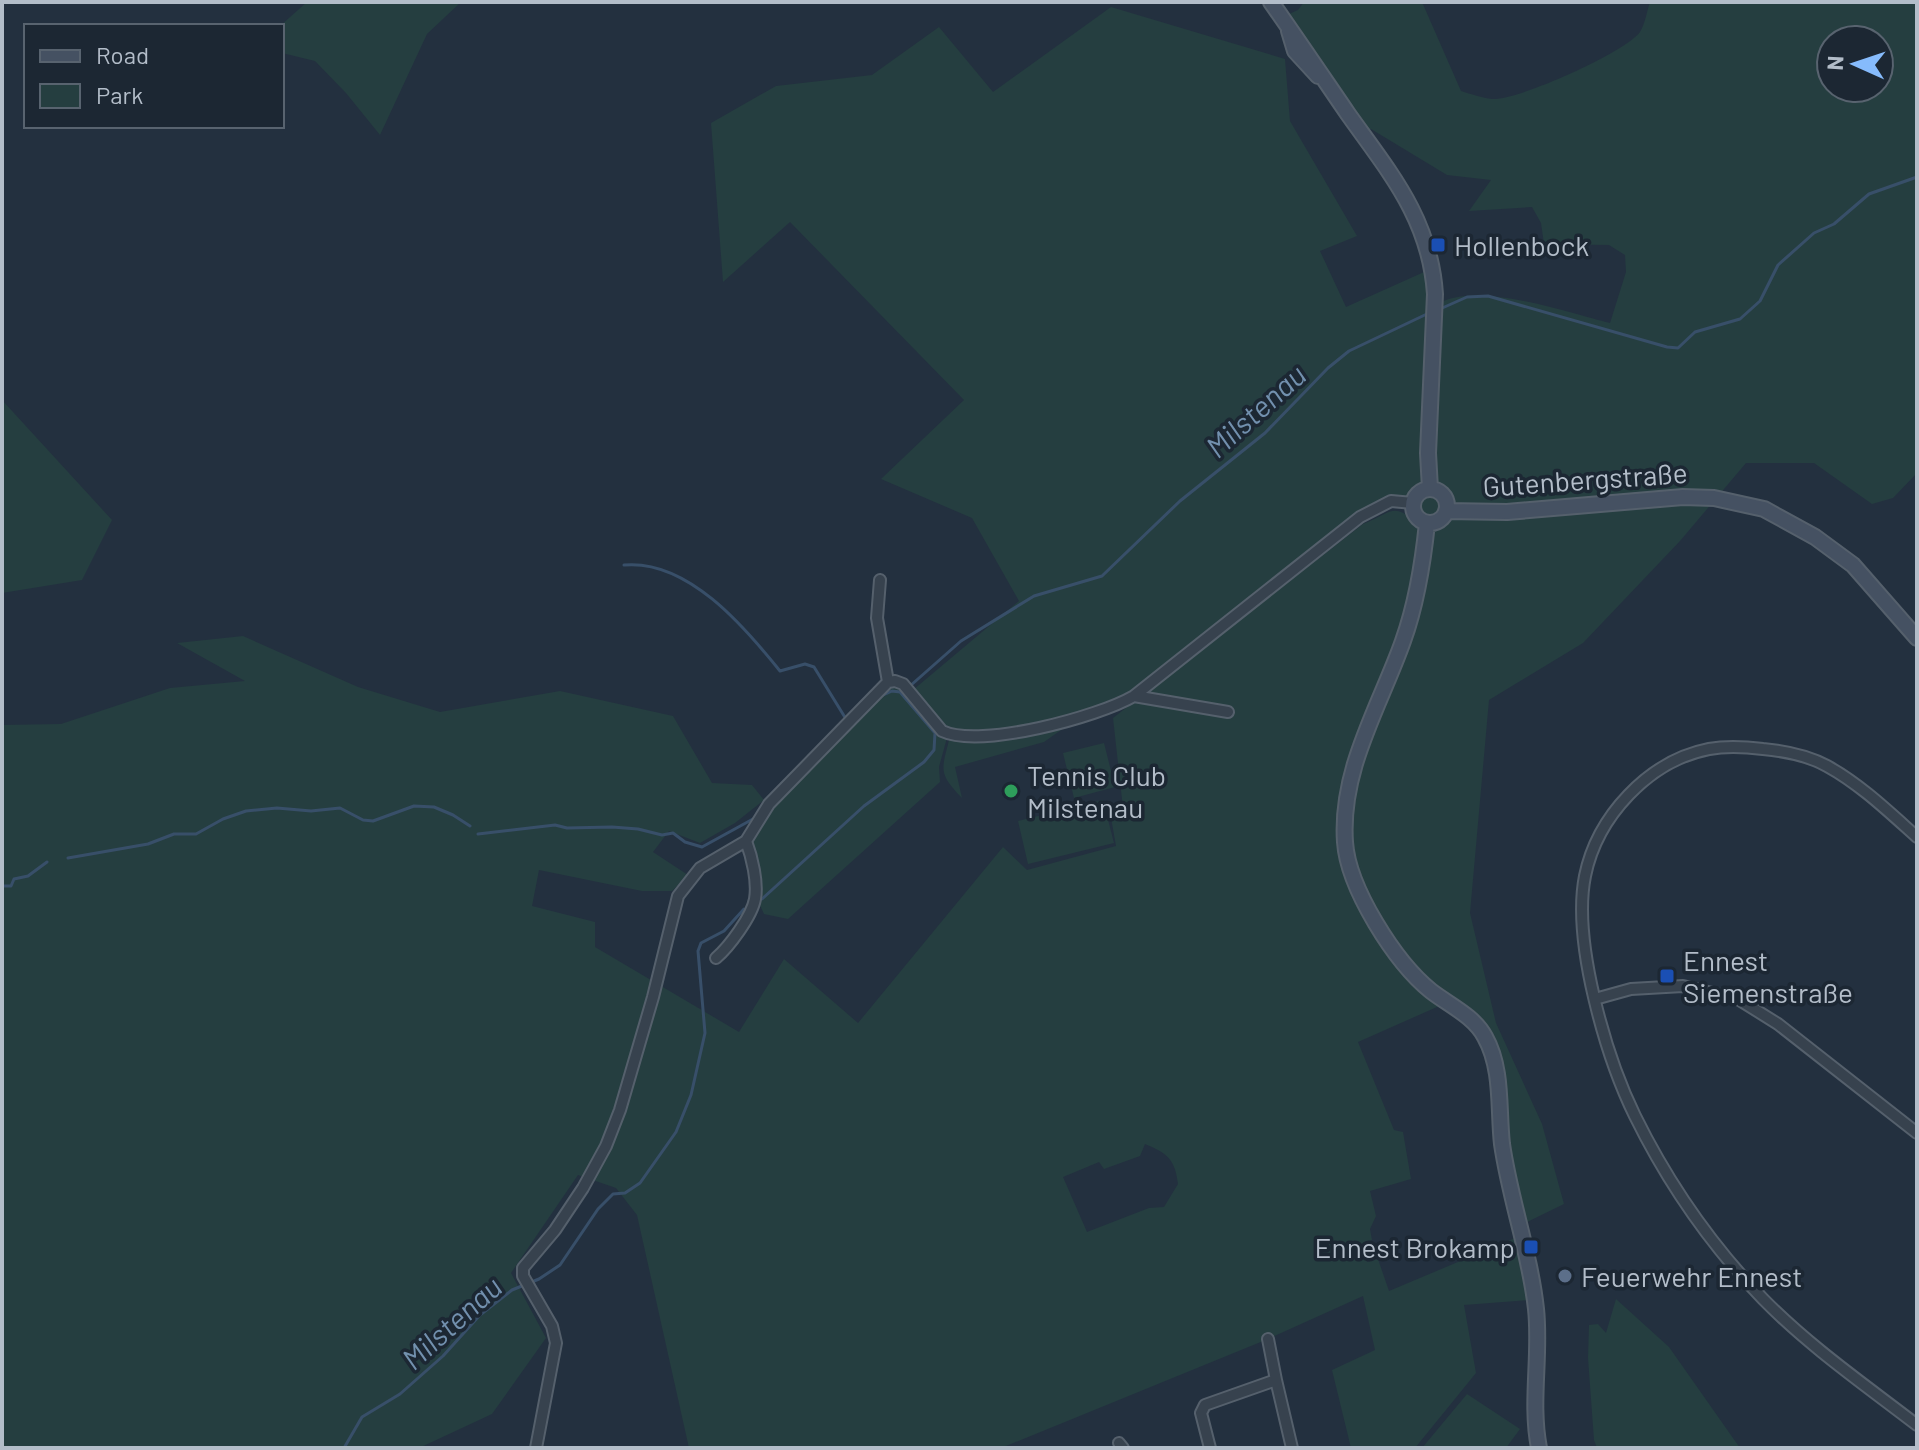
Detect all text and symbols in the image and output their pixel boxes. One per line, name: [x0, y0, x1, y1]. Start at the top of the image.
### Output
legend: [24, 24, 284, 128]
north arrow: [1815, 24, 1895, 104]
text: Road: [96, 40, 149, 69]
text: N: [1821, 55, 1847, 71]
text: Park: [96, 80, 143, 109]
place label: Hollenbock: [1454, 228, 1589, 262]
marker: Hollenbock: [1429, 236, 1447, 254]
water label: Milstenau: [1198, 356, 1312, 464]
street label: Gutenbergstraße: [1481, 455, 1689, 503]
place label: Tennis Club Milstenau: [1027, 758, 1166, 824]
marker: Tennis Club Milstenau: [1002, 782, 1020, 800]
place label: Ennest Siemenstraße: [1683, 943, 1853, 1009]
marker: Ennest Siemenstraße: [1658, 967, 1676, 985]
place label: Ennest Brokamp: [1315, 1230, 1515, 1264]
marker: Ennest Brokamp: [1522, 1238, 1540, 1256]
place label: Feuerwehr Ennest: [1581, 1259, 1802, 1293]
marker: Feuerwehr Ennest: [1556, 1267, 1574, 1285]
water label: Milstenau: [394, 1268, 508, 1376]

